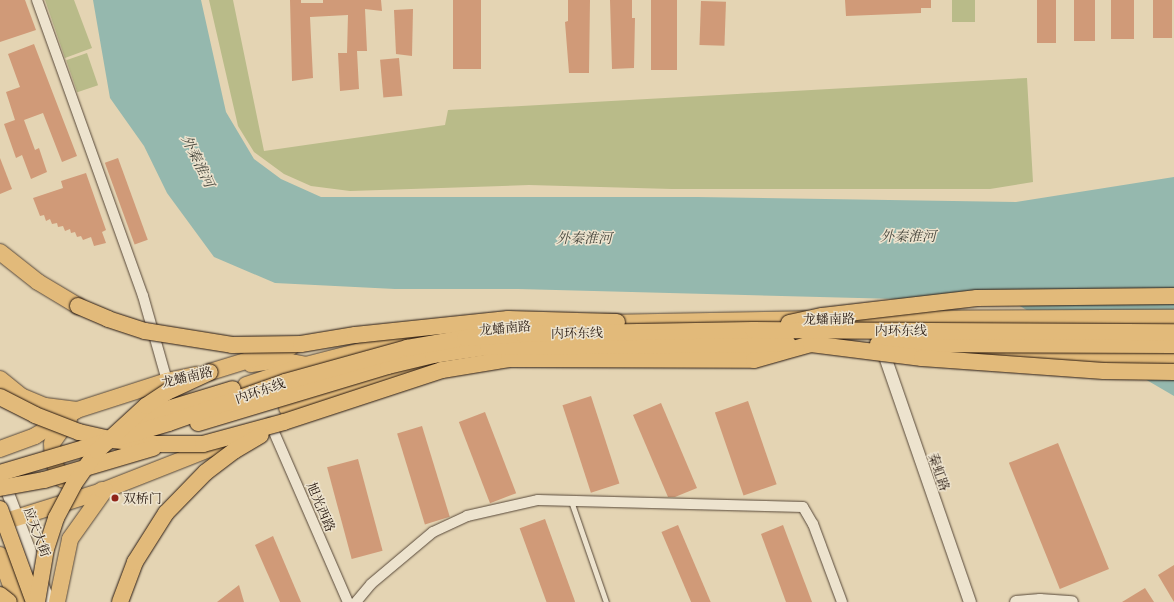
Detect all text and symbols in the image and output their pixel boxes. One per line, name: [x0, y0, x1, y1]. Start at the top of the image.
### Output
water label: 外秦淮河: [178, 132, 218, 190]
water label: 外秦淮河: [880, 228, 936, 244]
water label: 外秦淮河: [556, 230, 612, 246]
street label: 龙蟠南路: [803, 311, 855, 327]
street label: 龙蟠南路: [478, 318, 532, 338]
street label: 内环东线: [875, 322, 927, 338]
street label: 内环东线: [551, 325, 603, 341]
street label: 龙蟠南路: [160, 364, 214, 390]
street label: 内环东线: [233, 375, 287, 407]
street label: 秦虹路: [925, 451, 953, 493]
street label: 旭光西路: [304, 480, 338, 534]
place label: 双桥门: [123, 490, 162, 506]
marker: 双桥门: [110, 493, 120, 503]
street label: 应天大街: [20, 505, 54, 559]

